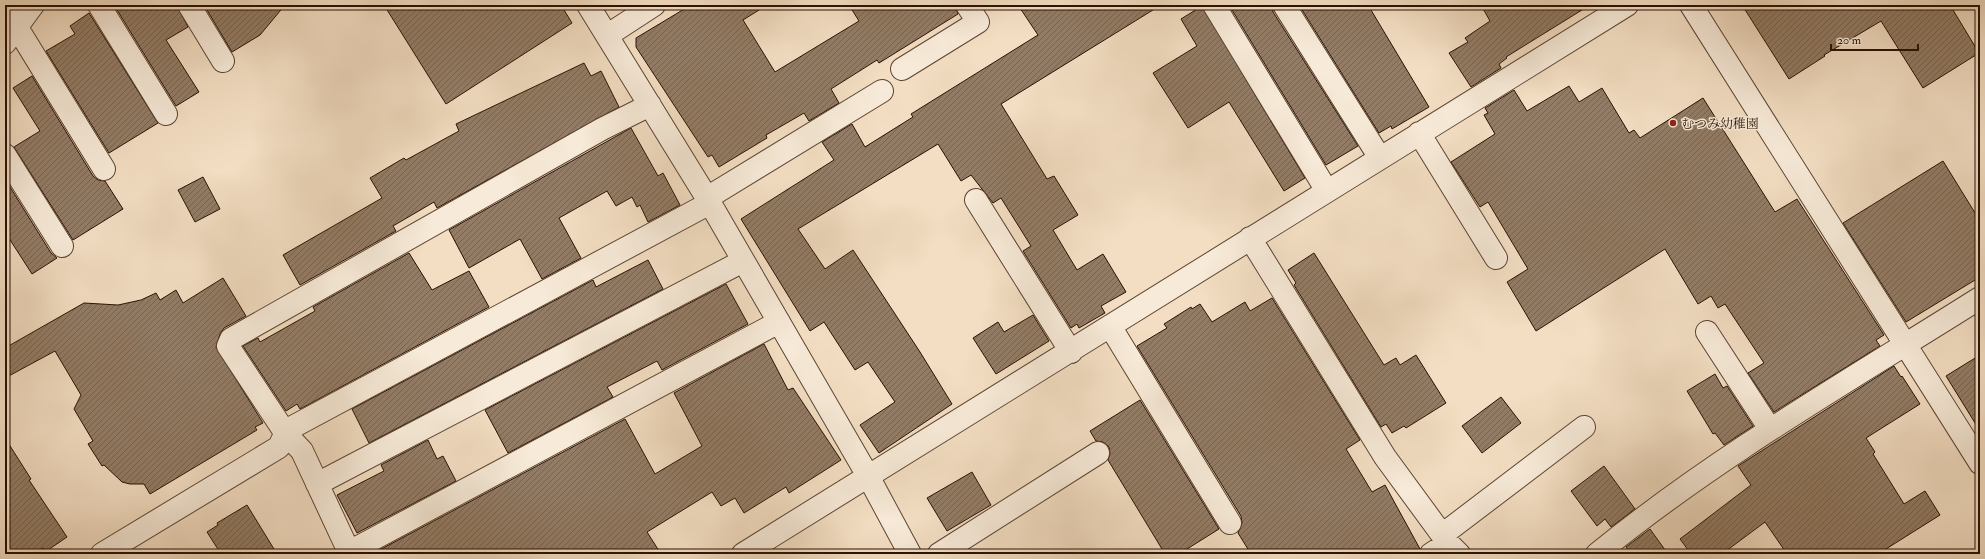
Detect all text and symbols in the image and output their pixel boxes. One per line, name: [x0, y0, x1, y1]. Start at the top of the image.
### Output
scale bar: [1831, 26, 1918, 52]
text: 20 m: [1837, 33, 1862, 48]
place label: むつみ幼稚園: [1681, 116, 1759, 132]
marker: むつみ幼稚園: [1668, 118, 1678, 128]

